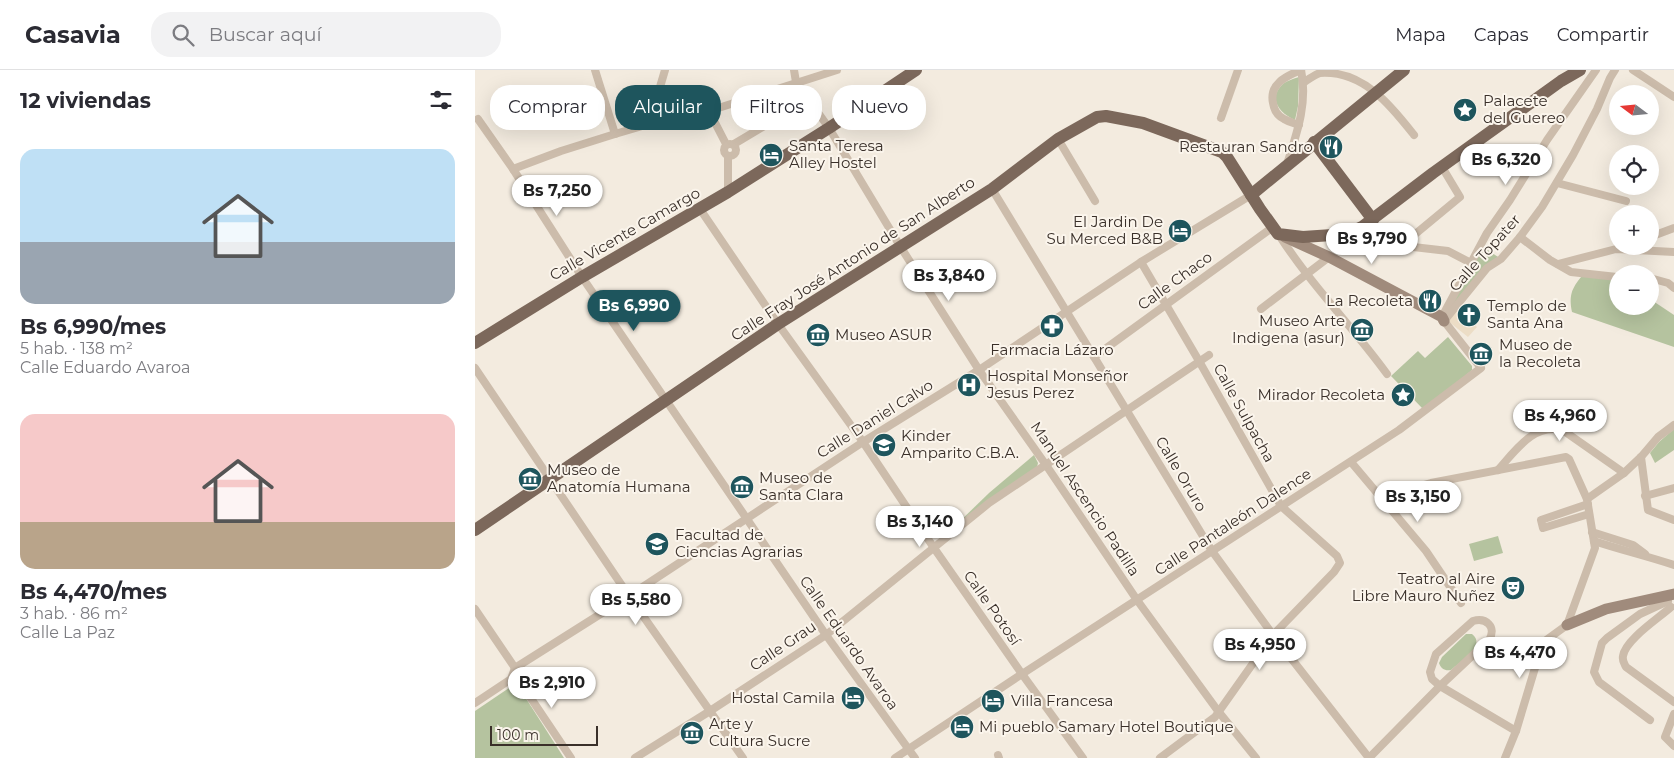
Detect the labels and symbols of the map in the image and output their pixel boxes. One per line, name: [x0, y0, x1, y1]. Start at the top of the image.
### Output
north arrow: [1609, 85, 1659, 135]
place label: Palacete del Guereo: [1483, 91, 1565, 127]
place icon: Palacete del Guereo: [1452, 97, 1478, 123]
restaurant icon: Restauran Sandro: [1318, 134, 1344, 160]
place label: Santa Teresa Alley Hostel: [789, 136, 884, 172]
place label: Restauran Sandro: [1179, 137, 1313, 156]
hotel icon: Santa Teresa Alley Hostel: [758, 142, 784, 168]
pin: Bs 6,320: [1454, 144, 1558, 186]
street label: Calle Fray José Antonio de San Alberto: [727, 172, 978, 345]
pin: Bs 7,250: [505, 174, 609, 217]
street label: Calle Vicente Camargo: [546, 183, 703, 284]
street label: Calle Topater: [1445, 210, 1524, 295]
place label: El Jardin De Su Merced B&B: [1046, 212, 1163, 248]
hotel icon: El Jardin De Su Merced B&B: [1167, 218, 1193, 244]
pin: Bs 9,790: [1320, 222, 1424, 265]
street label: Calle Chaco: [1134, 247, 1216, 314]
pin: Bs 3,840: [897, 260, 1001, 302]
restaurant icon: La Recoleta: [1417, 288, 1443, 314]
pin: Bs 6,990: [582, 290, 686, 332]
place label: La Recoleta: [1326, 291, 1413, 310]
place label: Templo de Santa Ana: [1487, 296, 1567, 332]
church icon: Templo de Santa Ana: [1456, 302, 1482, 328]
place label: Museo Arte Indigena (asur): [1232, 311, 1345, 347]
pharmacy icon: Farmacia Lázaro: [1039, 313, 1065, 339]
museum icon: Museo Arte Indigena (asur): [1349, 317, 1375, 343]
museum icon: Museo ASUR: [805, 322, 831, 348]
place label: Museo ASUR: [835, 325, 932, 344]
place label: Museo de la Recoleta: [1499, 335, 1581, 371]
place label: Farmacia Lázaro: [990, 340, 1114, 359]
museum icon: Museo de la Recoleta: [1468, 341, 1494, 367]
street label: Calle Sulpacha: [1209, 360, 1279, 465]
place label: Hospital Monseñor Jesus Perez: [986, 366, 1128, 402]
hospital icon: Hospital Monseñor Jesus Perez: [956, 372, 982, 398]
street label: Calle Daniel Calvo: [813, 375, 936, 462]
place icon: Mirador Recoleta: [1390, 382, 1416, 408]
place label: Mirador Recoleta: [1258, 385, 1385, 404]
pin: Bs 4,960: [1508, 400, 1612, 442]
street label: Manuel Ascencio Padilla: [1027, 418, 1144, 580]
place label: Kinder Amparito C.B.A.: [901, 426, 1019, 462]
school or university icon: Kinder Amparito C.B.A.: [871, 432, 897, 458]
street label: Calle Oruro: [1152, 433, 1211, 515]
place label: Museo de Anatomía Humana: [547, 460, 691, 496]
street label: Calle Pantaleón Dalence: [1151, 464, 1315, 579]
museum icon: Museo de Anatomía Humana: [517, 466, 543, 492]
place label: Museo de Santa Clara: [759, 468, 844, 504]
museum icon: Museo de Santa Clara: [729, 474, 755, 500]
pin: Bs 3,150: [1366, 480, 1470, 523]
pin: Bs 3,140: [868, 506, 972, 548]
place label: Facultad de Ciencias Agrarias: [675, 525, 803, 561]
school or university icon: Facultad de Ciencias Agrarias: [644, 531, 670, 557]
street label: Calle Potosí: [960, 567, 1026, 650]
place label: Teatro al Aire Libre Mauro Nuñez: [1352, 569, 1495, 605]
street label: Calle Eduardo Avaroa: [796, 572, 903, 714]
theatre icon: Teatro al Aire Libre Mauro Nuñez: [1500, 575, 1526, 601]
pin: Bs 5,580: [584, 584, 688, 626]
street label: Calle Grau: [746, 616, 820, 675]
pin: Bs 4,950: [1208, 628, 1312, 671]
pin: Bs 4,470: [1468, 636, 1572, 679]
pin: Bs 2,910: [500, 666, 604, 709]
hotel icon: Hostal Camila: [840, 685, 866, 711]
place label: Hostal Camila: [731, 688, 835, 707]
hotel icon: Villa Francesa: [980, 688, 1006, 714]
place label: Villa Francesa: [1011, 691, 1113, 710]
place label: Arte y Cultura Sucre: [709, 714, 810, 750]
hotel icon: Mi pueblo Samary Hotel Boutique: [949, 714, 975, 740]
place label: Mi pueblo Samary Hotel Boutique: [979, 717, 1234, 736]
museum icon: Arte y Cultura Sucre: [679, 720, 705, 746]
scale bar: [490, 723, 597, 746]

